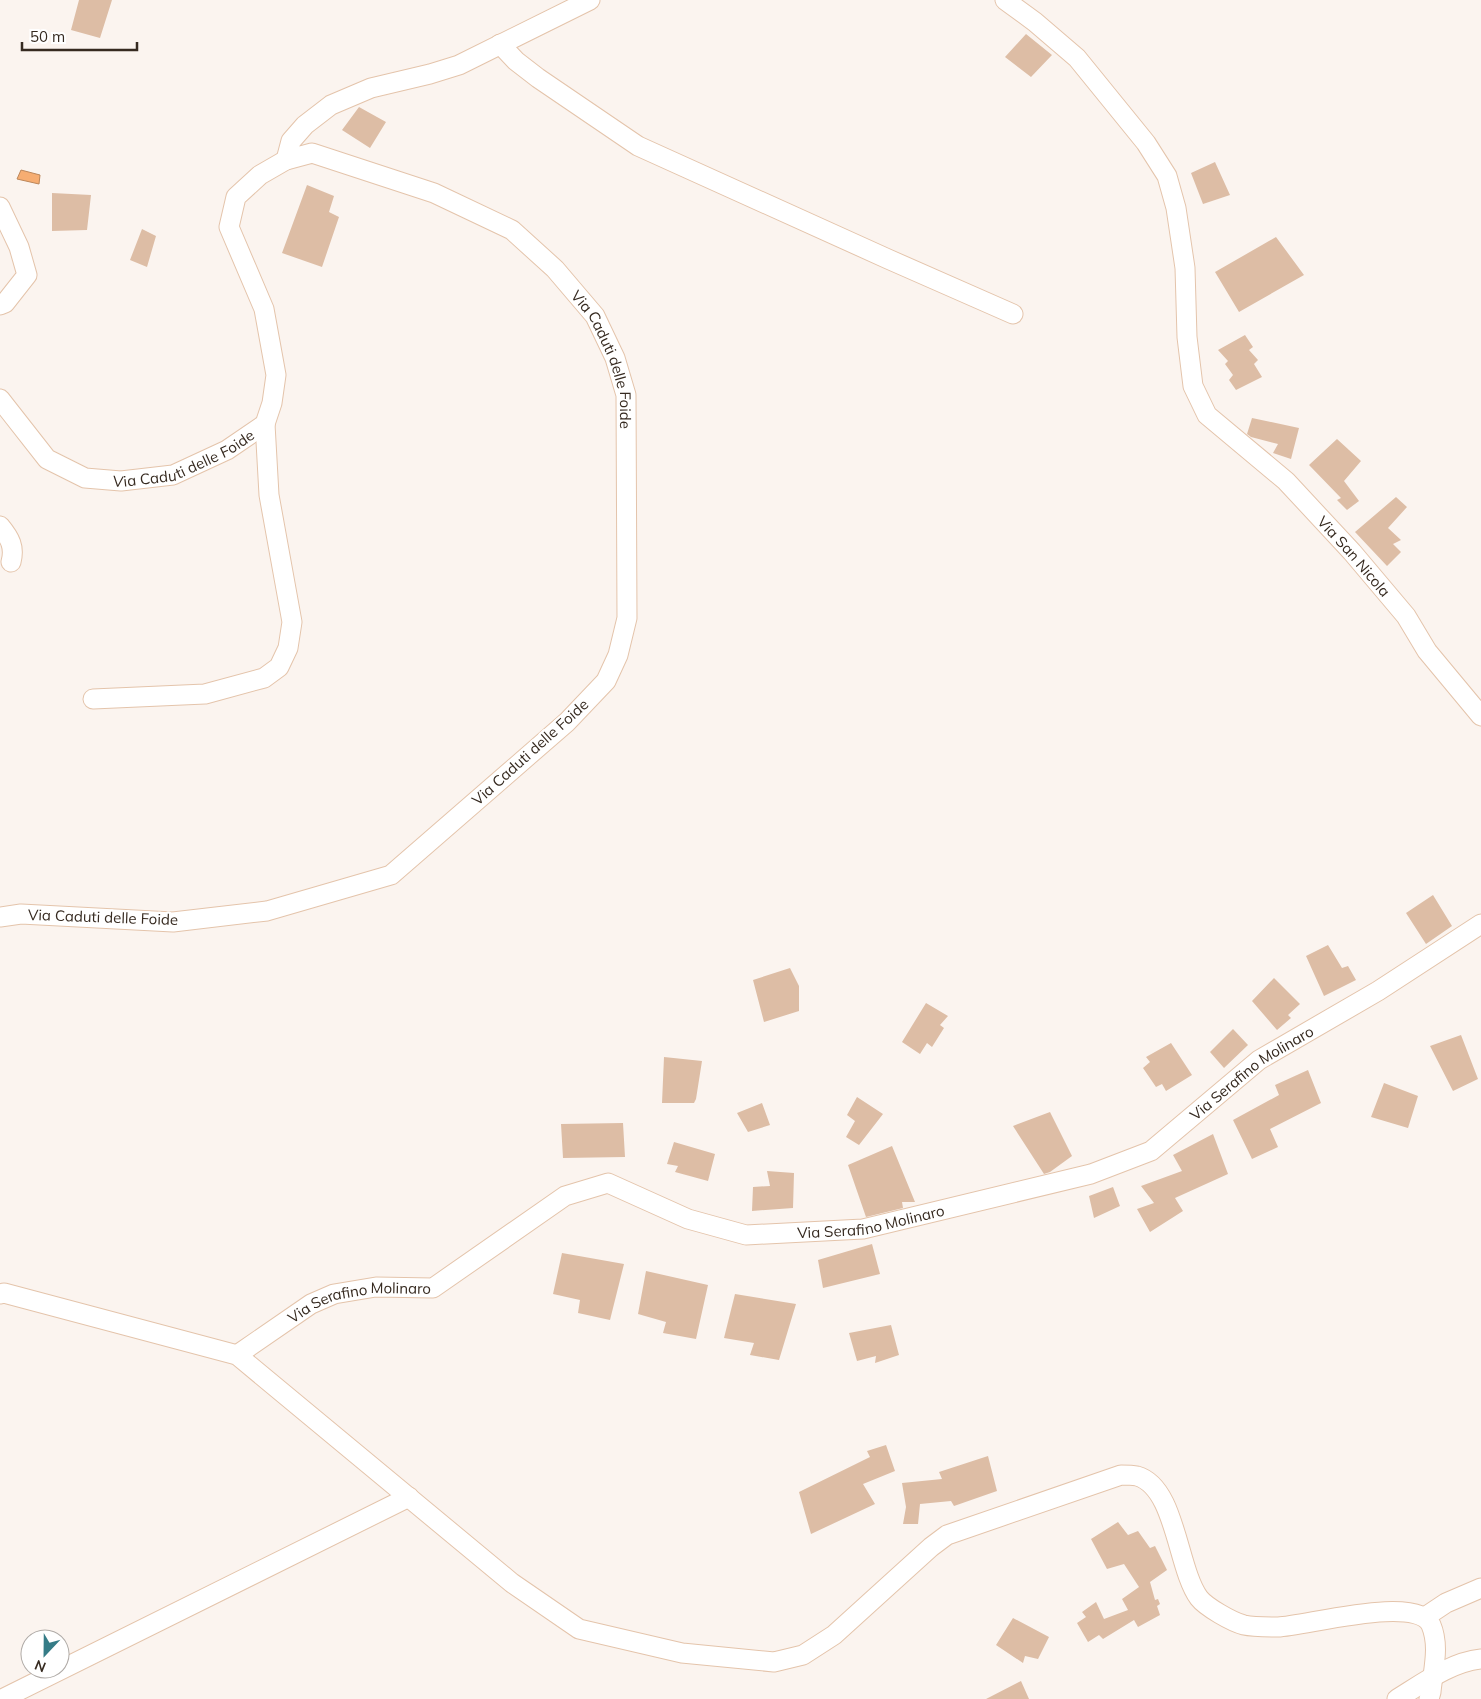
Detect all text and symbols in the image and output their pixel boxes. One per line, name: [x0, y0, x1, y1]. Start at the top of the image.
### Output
scale bar: [22, 20, 138, 52]
text: 50 m: [30, 27, 65, 46]
street label: Via Caduti delle Foide: [567, 286, 636, 429]
street label: Via Caduti delle Foide: [112, 425, 258, 491]
street label: Via San Nicola: [1314, 512, 1395, 600]
street label: Via Caduti delle Foide: [468, 695, 592, 809]
street label: Via Caduti delle Foide: [28, 905, 178, 929]
street label: Via Serafino Molinaro: [1186, 1021, 1317, 1124]
street label: Via Serafino Molinaro: [797, 1200, 946, 1242]
street label: Via Serafino Molinaro: [284, 1277, 431, 1327]
north arrow: [20, 1629, 70, 1679]
text: N: [32, 1656, 48, 1676]

